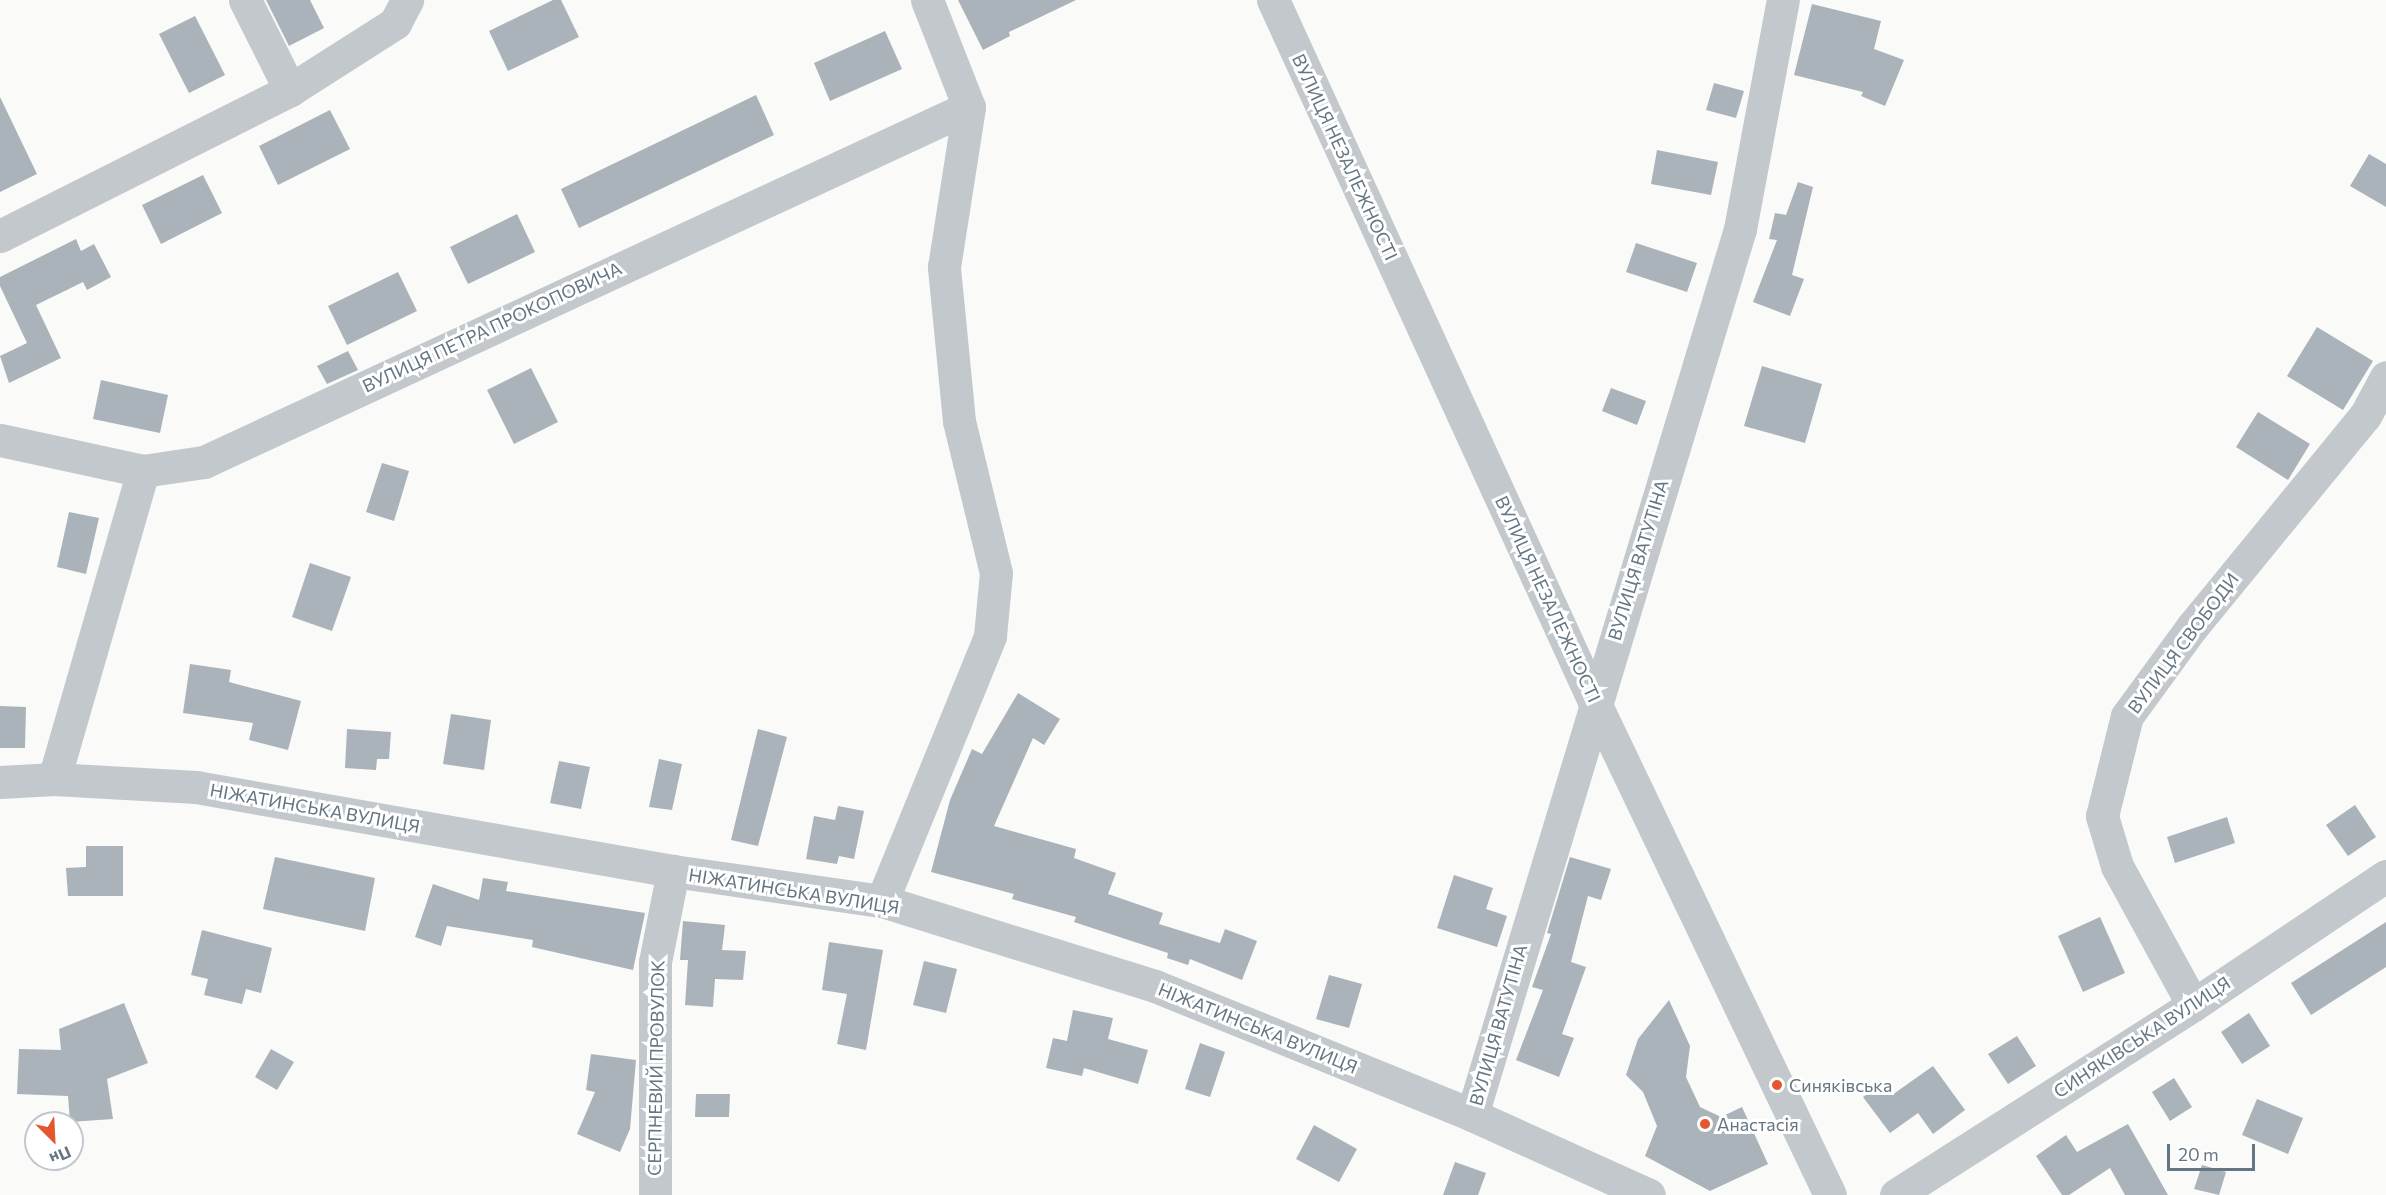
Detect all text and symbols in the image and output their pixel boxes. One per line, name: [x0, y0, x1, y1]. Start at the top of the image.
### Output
street label: ВУЛИЦЯ НЕЗАЛЕЖНОСТІ: [1288, 51, 1402, 263]
street label: ВУЛИЦЯ ПЕТРА ПРОКОПОВИЧА: [359, 257, 625, 397]
street label: ВУЛИЦЯ ВАТУТІНА: [1603, 477, 1673, 643]
street label: ВУЛИЦЯ НЕЗАЛЕЖНОСТІ: [1491, 493, 1605, 705]
street label: ВУЛИЦЯ СВОБОДИ: [2123, 569, 2243, 717]
street label: НІЖАТИНСЬКА ВУЛИЦЯ: [208, 779, 422, 837]
street label: НІЖАТИНСЬКА ВУЛИЦЯ: [687, 864, 901, 918]
street label: ВУЛИЦЯ ВАТУТІНА: [1465, 942, 1531, 1108]
street label: СЕРПНЕВИЙ ПРОВУЛОК: [643, 960, 669, 1176]
street label: СИНЯКІВСЬКА ВУЛИЦЯ: [2050, 972, 2234, 1102]
street label: НІЖАТИНСЬКА ВУЛИЦЯ: [1155, 978, 1361, 1078]
place label: Синяківська: [1789, 1074, 1892, 1096]
marker: Синяківська: [1770, 1078, 1784, 1092]
north arrow: [24, 1111, 84, 1171]
place label: Анастасія: [1717, 1113, 1799, 1135]
marker: Анастасія: [1698, 1117, 1712, 1131]
scale bar: [2170, 1132, 2258, 1170]
text: Пн: [47, 1143, 74, 1169]
text: 20 m: [2178, 1143, 2219, 1165]

